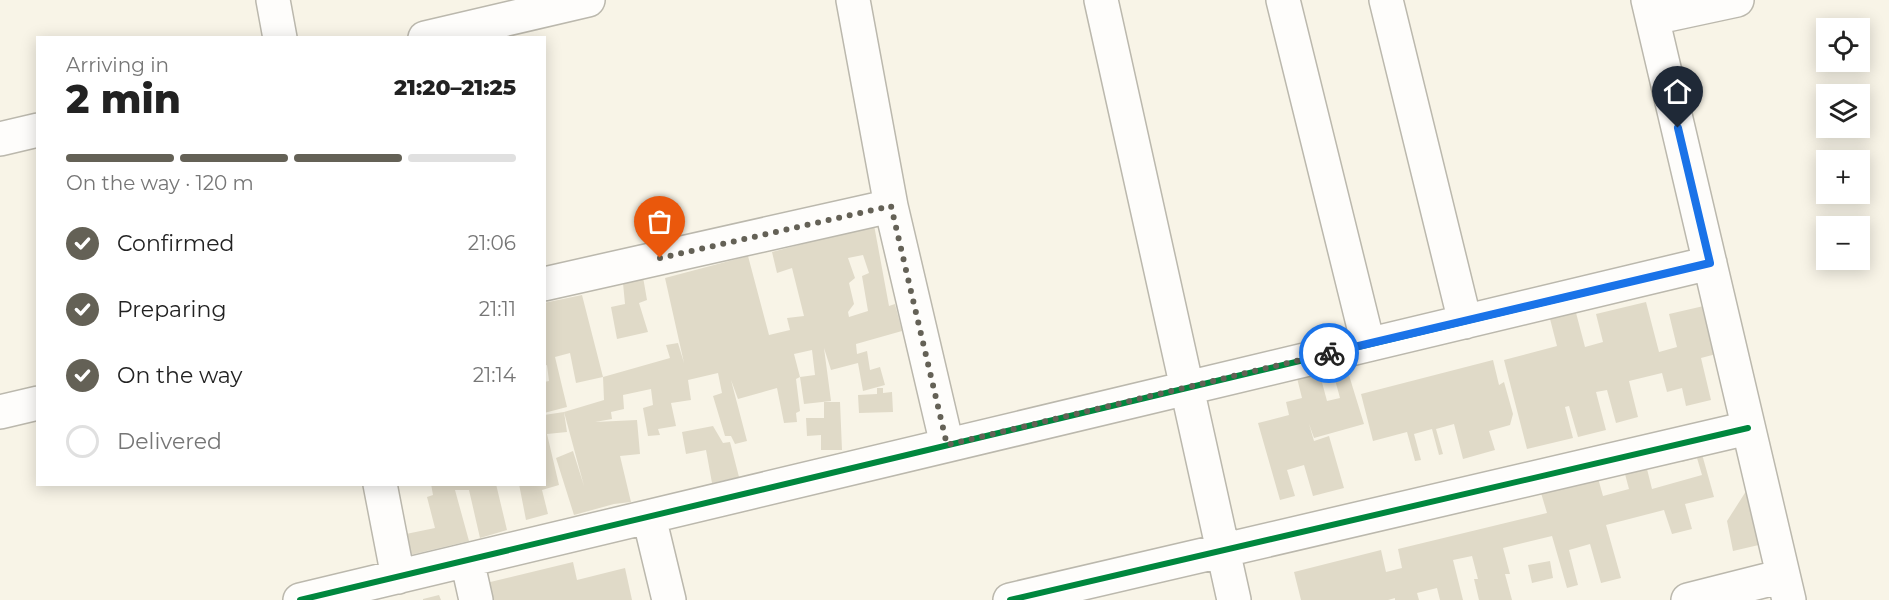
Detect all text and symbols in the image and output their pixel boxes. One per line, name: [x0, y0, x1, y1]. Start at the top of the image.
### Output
map controls: [1816, 18, 1870, 270]
button: locate: [1816, 18, 1870, 72]
text: Arriving in: [66, 53, 169, 77]
pin: [1652, 66, 1703, 128]
text: 21:20–21:25: [394, 74, 516, 101]
text: 2 min: [66, 75, 181, 123]
icon: home: [1661, 75, 1694, 108]
button: layers: [1816, 84, 1870, 138]
button: +: [1816, 150, 1870, 204]
text: On the way · 120 m: [66, 171, 254, 195]
pin: [634, 196, 685, 258]
icon: bag: [643, 205, 676, 238]
button: −: [1816, 216, 1870, 270]
icon: check: [66, 227, 99, 260]
text: Confirmed: [117, 230, 234, 257]
text: 21:06: [468, 231, 516, 255]
icon: check: [66, 293, 99, 326]
text: Preparing: [117, 296, 226, 323]
text: 21:11: [479, 297, 516, 321]
courier: [1299, 323, 1359, 383]
icon: bike: [1313, 337, 1346, 370]
icon: check: [66, 359, 99, 392]
text: On the way: [117, 362, 242, 389]
text: 21:14: [473, 363, 516, 387]
text: Delivered: [117, 428, 222, 455]

